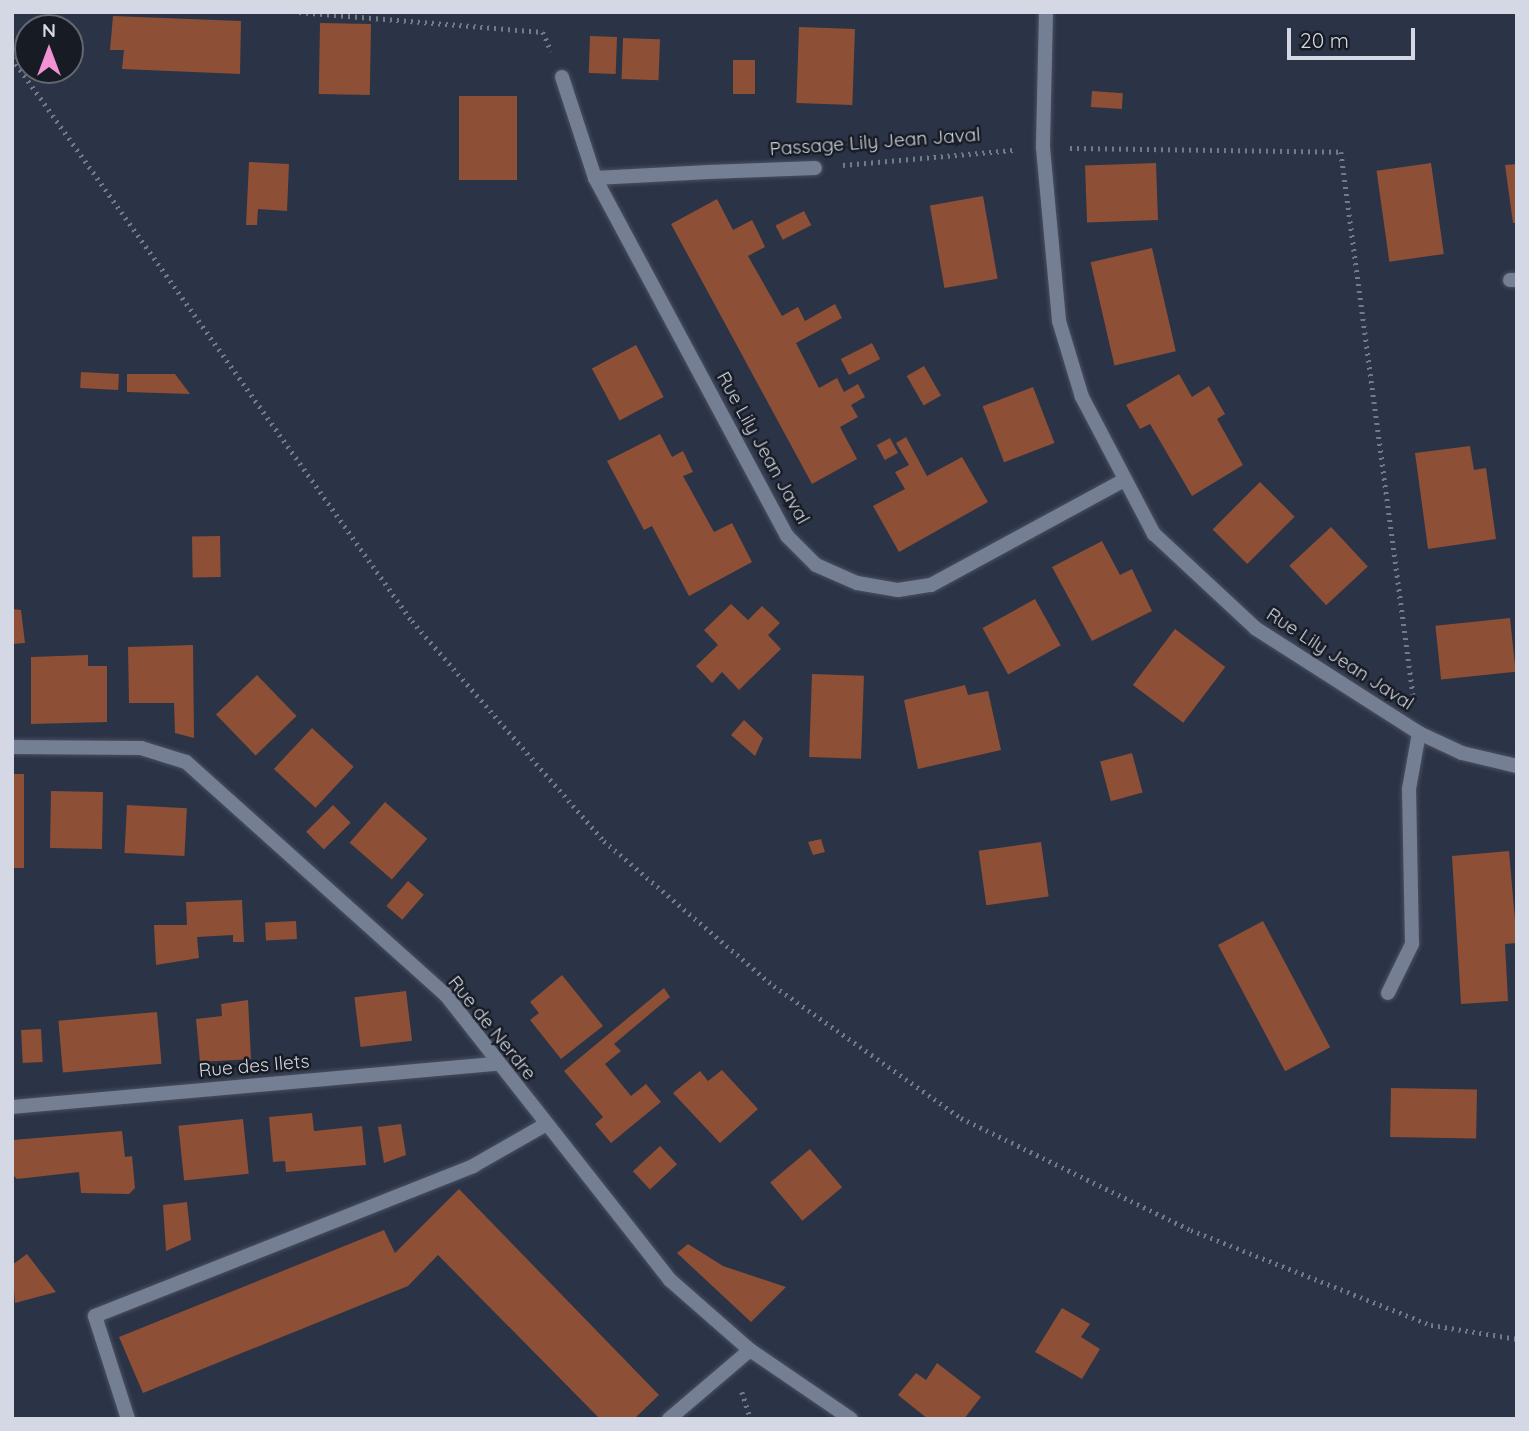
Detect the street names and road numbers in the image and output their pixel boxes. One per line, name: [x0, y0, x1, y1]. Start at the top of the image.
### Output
street label: Passage Lily Jean Javal: [769, 123, 981, 161]
street label: Rue Lily Jean Javal: [712, 368, 814, 528]
street label: Rue Lily Jean Javal: [1262, 603, 1418, 715]
street label: Rue de Nerdre: [443, 971, 541, 1085]
street label: Rue des Ilets: [198, 1050, 310, 1082]

